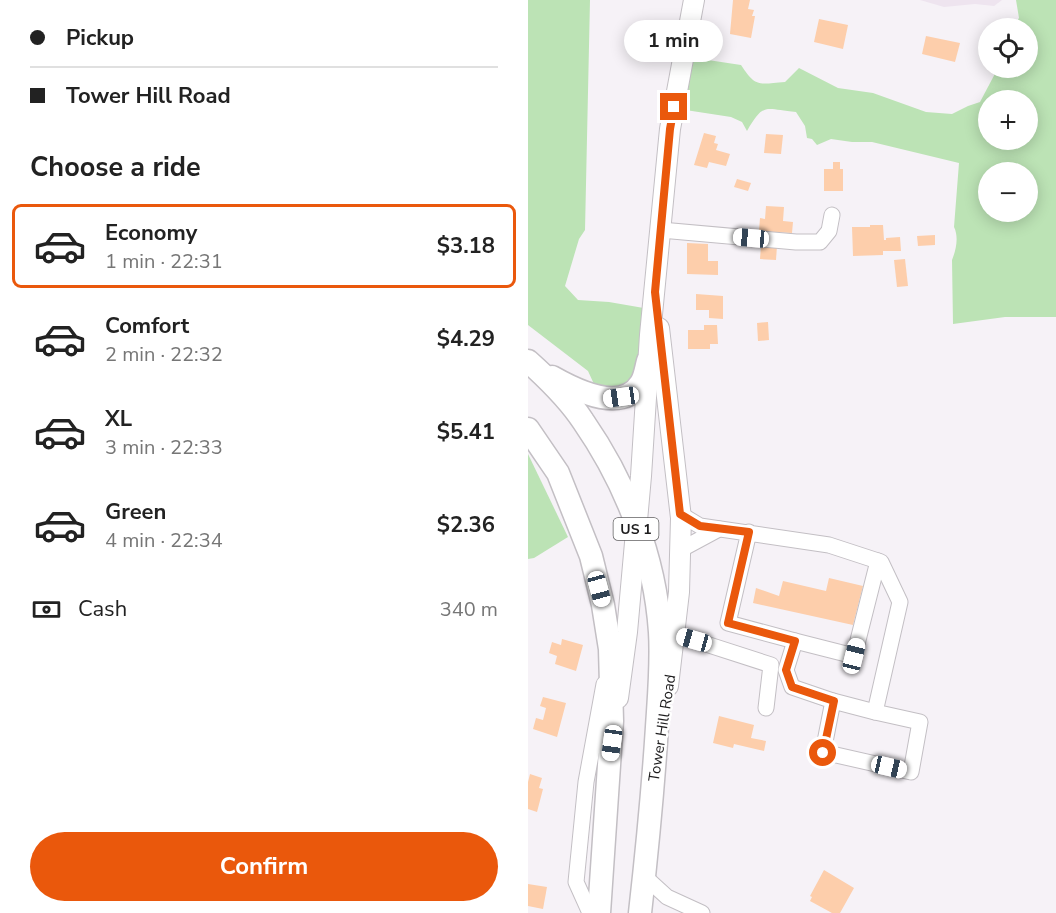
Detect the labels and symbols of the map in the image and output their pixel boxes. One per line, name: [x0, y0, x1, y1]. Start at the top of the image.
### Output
callout: 1 min: [624, 20, 723, 62]
route end: [660, 93, 687, 120]
car: [732, 227, 770, 249]
car: [602, 386, 640, 408]
road number: US 1: [614, 518, 658, 540]
car: [586, 569, 612, 609]
car: [674, 626, 714, 654]
car: [841, 636, 867, 676]
street label: Tower Hill Road: [644, 673, 680, 783]
car: [601, 724, 623, 762]
route start: [809, 739, 836, 766]
car: [869, 754, 909, 780]

